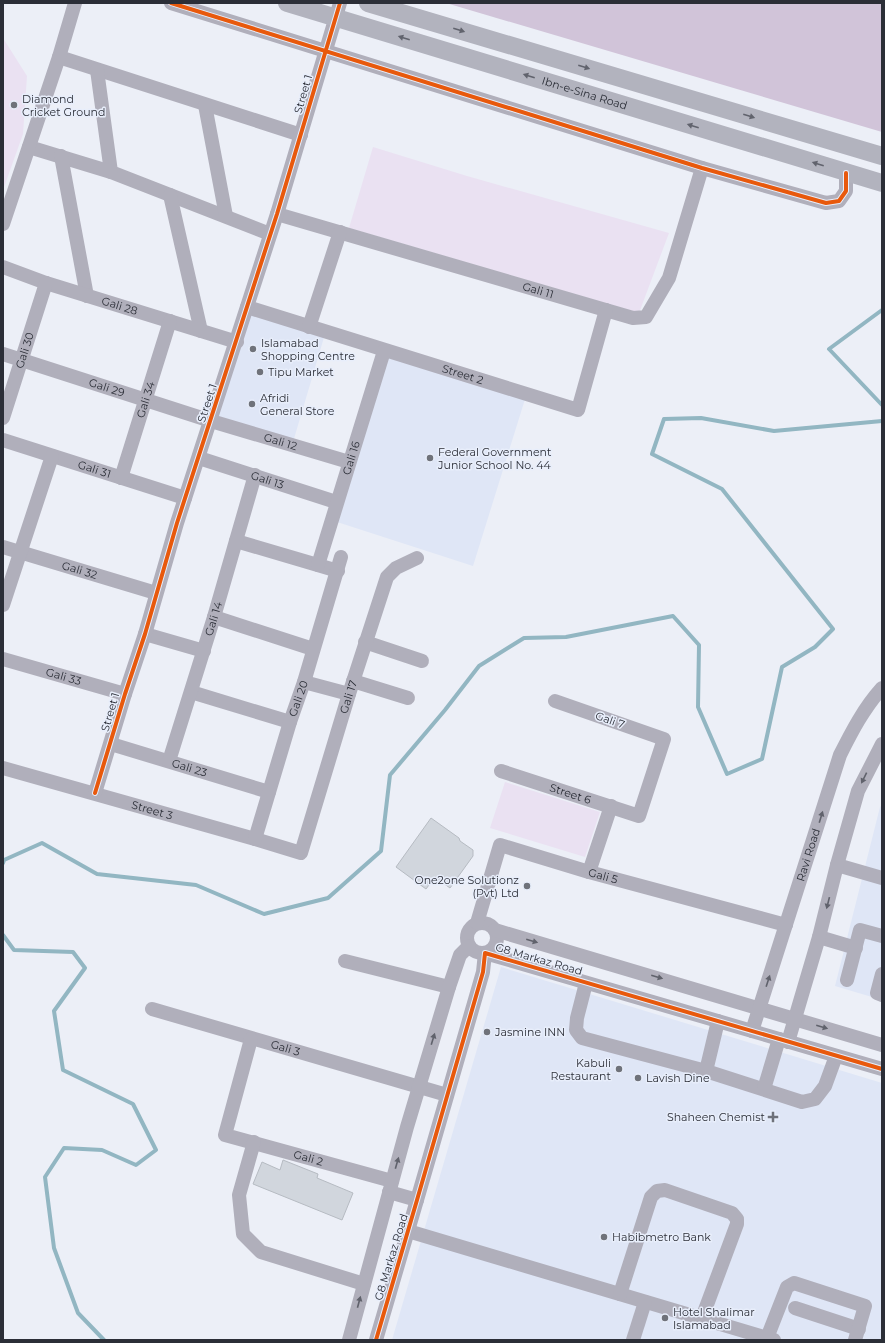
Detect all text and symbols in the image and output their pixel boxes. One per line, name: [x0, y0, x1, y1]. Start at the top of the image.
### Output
one-way arrow: [454, 27, 466, 33]
one-way arrow: [398, 35, 410, 41]
one-way arrow: [578, 64, 590, 70]
street label: Street 1: [291, 73, 315, 115]
one-way arrow: [523, 73, 535, 79]
street label: Ibn-e-Sina Road: [540, 74, 629, 113]
place label: Diamond Cricket Ground: [22, 92, 106, 119]
marker: Diamond Cricket Ground: [9, 100, 19, 110]
one-way arrow: [743, 113, 755, 119]
one-way arrow: [687, 123, 699, 129]
one-way arrow: [811, 161, 823, 167]
street label: Gali 11: [521, 279, 555, 301]
street label: Gali 28: [100, 294, 139, 318]
street label: Gali 30: [12, 330, 37, 370]
place label: Islamabad Shopping Centre: [261, 336, 355, 363]
marker: Islamabad Shopping Centre: [248, 344, 258, 354]
street label: Street 2: [440, 361, 485, 387]
place label: Tipu Market: [268, 365, 334, 379]
marker: Tipu Market: [255, 367, 265, 377]
street label: Gali 29: [87, 375, 127, 400]
street label: Gali 34: [133, 379, 158, 420]
street label: Street 1: [194, 382, 220, 424]
place label: Afridi General Store: [260, 391, 335, 418]
marker: Afridi General Store: [247, 399, 257, 409]
street label: Gali 12: [262, 430, 299, 453]
street label: Gali 16: [339, 439, 363, 477]
place label: Federal Government Junior School No. 44: [437, 445, 552, 472]
marker: Federal Government Junior School No. 44: [425, 453, 435, 463]
street label: Gali 31: [76, 457, 113, 481]
street label: Gali 13: [249, 468, 286, 492]
street label: Gali 32: [60, 558, 99, 582]
street label: Gali 14: [202, 599, 225, 638]
street label: Gali 33: [44, 665, 83, 688]
street label: Gali 17: [336, 678, 360, 715]
street label: Gali 20: [285, 679, 311, 718]
street label: Street 1: [98, 691, 122, 733]
street label: Gali 7: [593, 708, 627, 732]
street label: Gali 23: [170, 756, 209, 780]
one-way arrow: [861, 773, 867, 784]
street label: Street 6: [548, 780, 593, 807]
street label: Street 3: [130, 798, 174, 823]
one-way arrow: [818, 811, 824, 823]
street label: Ravi Road: [793, 826, 823, 883]
street label: Gali 5: [587, 865, 620, 886]
place label: One2one Solutionz (Pvt) Ltd: [414, 873, 519, 900]
marker: One2one Solutionz (Pvt) Ltd: [522, 881, 532, 891]
one-way arrow: [824, 897, 830, 909]
one-way arrow: [527, 938, 539, 944]
street label: G8 Markaz Road: [494, 940, 584, 978]
one-way arrow: [651, 974, 663, 980]
one-way arrow: [765, 974, 771, 986]
one-way arrow: [816, 1024, 828, 1030]
place label: Jasmine INN: [494, 1025, 565, 1039]
marker: Jasmine INN: [482, 1027, 492, 1037]
one-way arrow: [431, 1032, 437, 1044]
street label: Gali 3: [269, 1037, 302, 1059]
place label: Kabuli Restaurant: [551, 1056, 612, 1083]
marker: Kabuli Restaurant: [614, 1064, 624, 1074]
place label: Lavish Dine: [646, 1071, 710, 1085]
marker: Lavish Dine: [633, 1073, 643, 1083]
place label: Shaheen Chemist: [667, 1110, 766, 1124]
marker: Shaheen Chemist: [768, 1112, 778, 1122]
street label: Gali 2: [292, 1147, 325, 1169]
one-way arrow: [394, 1157, 400, 1169]
street label: G8 Markaz Road: [371, 1212, 411, 1302]
place label: Habibmetro Bank: [612, 1230, 711, 1244]
marker: Habibmetro Bank: [599, 1232, 609, 1242]
one-way arrow: [356, 1296, 362, 1308]
place label: Hotel Shalimar Islamabad: [673, 1305, 755, 1332]
marker: Hotel Shalimar Islamabad: [660, 1313, 670, 1323]

